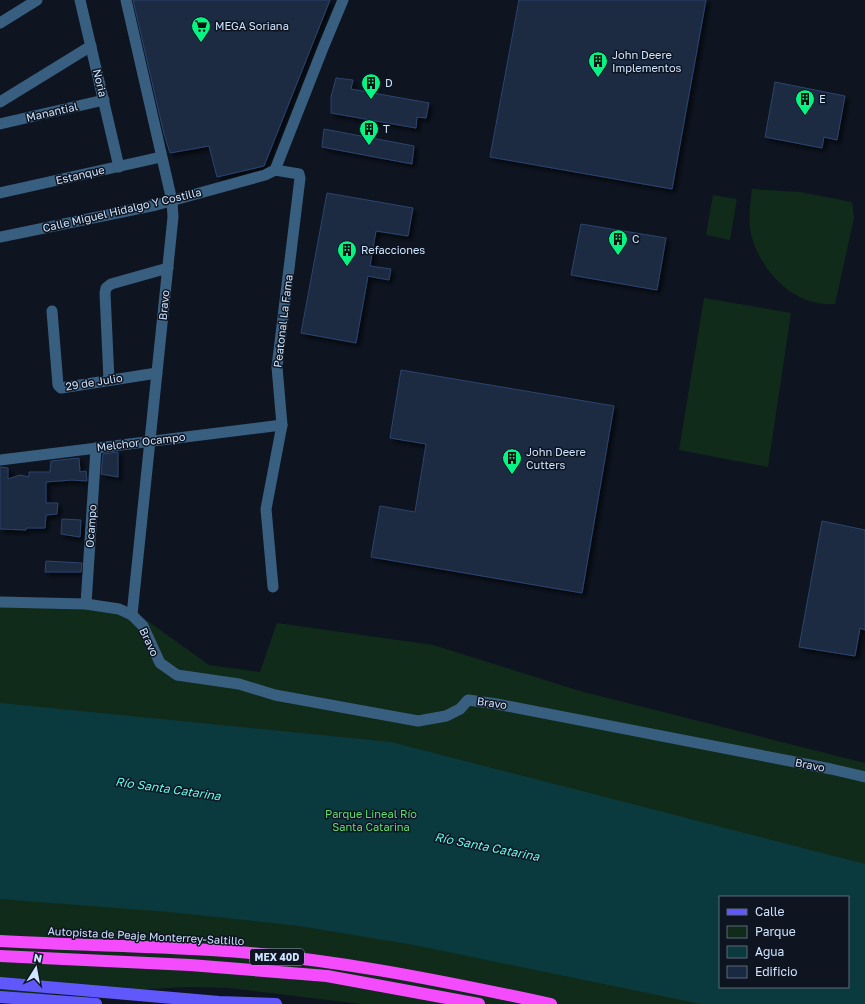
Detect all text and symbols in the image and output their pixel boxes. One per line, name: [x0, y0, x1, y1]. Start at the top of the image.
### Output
supermarket icon: MEGA Soriana: [190, 15, 212, 43]
place label: MEGA Soriana: [215, 19, 289, 32]
place label: John Deere Implementos: [612, 48, 682, 74]
building icon: John Deere Implementos: [587, 50, 609, 78]
street label: Noria: [91, 68, 110, 98]
building icon: D: [360, 72, 382, 100]
place label: D: [385, 76, 393, 89]
building icon: E: [794, 88, 816, 116]
place label: E: [819, 92, 826, 105]
street label: Manantial: [25, 99, 79, 124]
building icon: T: [358, 118, 380, 146]
place label: T: [383, 122, 390, 135]
street label: Estanque: [54, 163, 106, 186]
street label: Calle Miguel Hidalgo Y Costilla: [41, 185, 202, 234]
building icon: C: [607, 228, 629, 256]
place label: C: [632, 232, 639, 245]
building icon: Refacciones: [336, 239, 358, 267]
place label: Refacciones: [361, 243, 425, 256]
street label: Peatonal La Fama: [270, 274, 295, 368]
street label: Bravo: [155, 289, 172, 321]
street label: 29 de Julio: [65, 371, 124, 392]
street label: Melchor Ocampo: [96, 430, 186, 453]
place label: John Deere Cutters: [526, 445, 586, 471]
building icon: John Deere Cutters: [501, 447, 523, 475]
street label: Ocampo: [83, 503, 99, 548]
street label: Bravo: [137, 625, 162, 659]
street label: Bravo: [476, 694, 508, 711]
street label: Bravo: [794, 755, 826, 774]
water label: Río Santa Catarina: [114, 774, 223, 804]
park label: Parque Lineal Río Santa Catarina: [325, 807, 417, 833]
water label: Río Santa Catarina: [433, 829, 542, 864]
legend: [719, 896, 849, 988]
text: Calle: [755, 904, 785, 919]
street label: Autopista de Peaje Monterrey-Saltillo: [47, 924, 245, 947]
text: Parque: [755, 924, 796, 939]
text: Agua: [755, 944, 784, 959]
north arrow: [16, 948, 56, 988]
road number: MEX 40D: [250, 949, 304, 965]
text: N: [33, 951, 43, 965]
text: Edificio: [755, 964, 797, 979]

